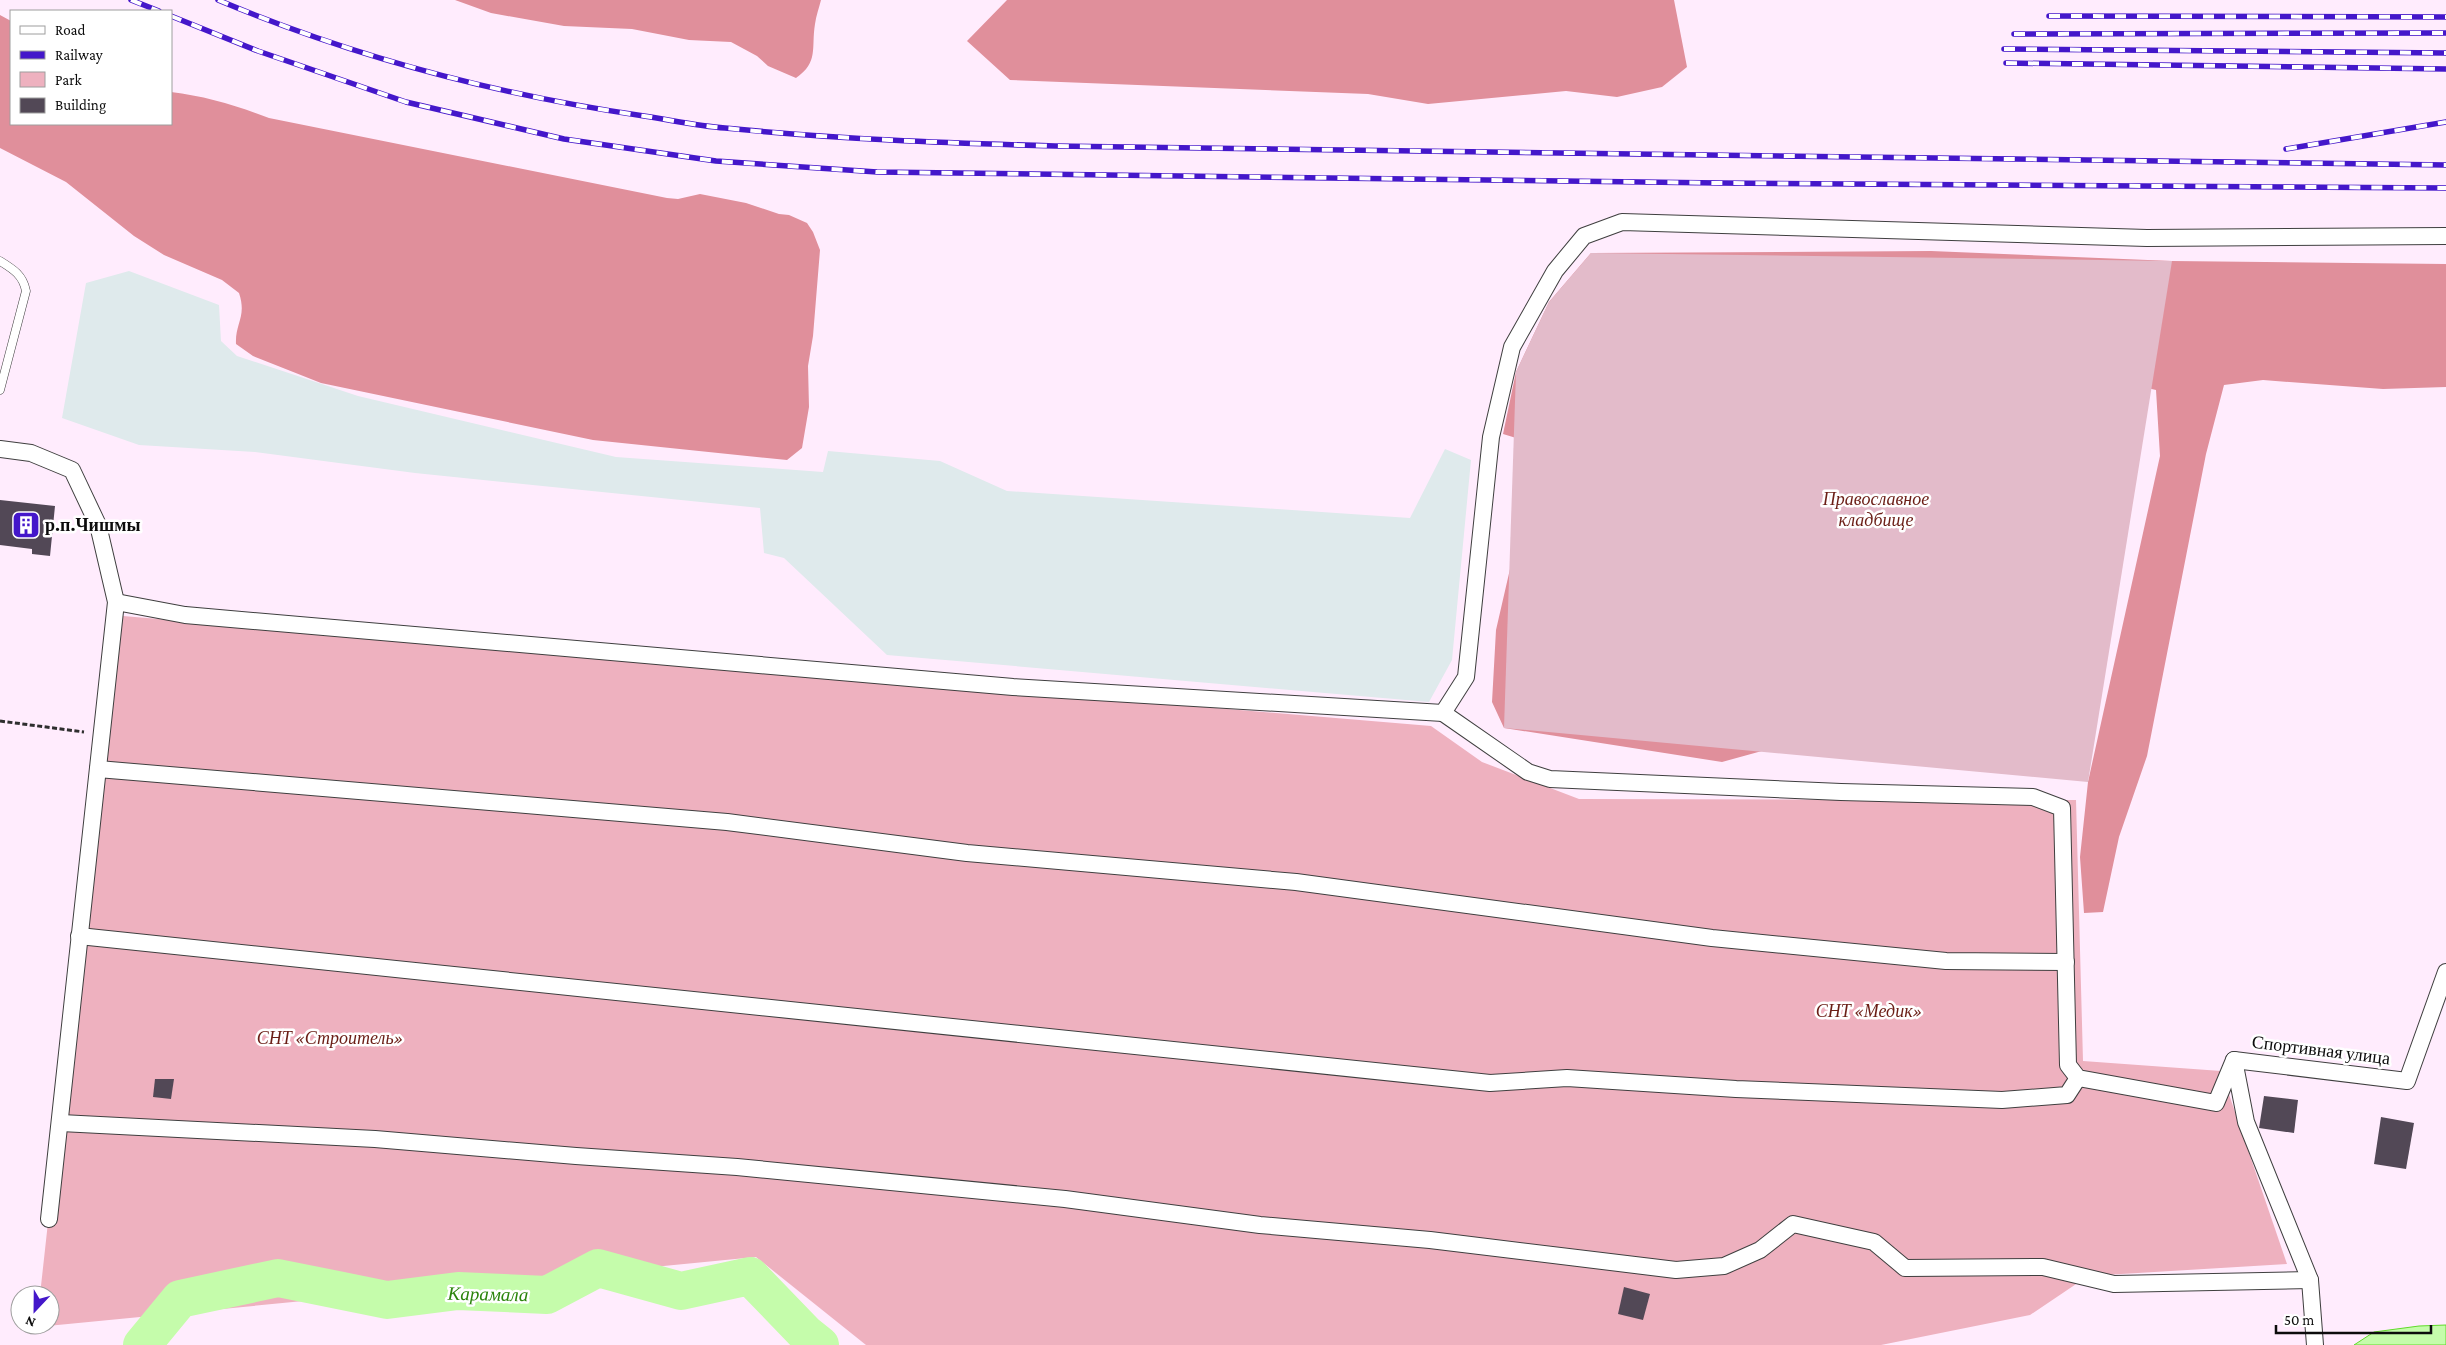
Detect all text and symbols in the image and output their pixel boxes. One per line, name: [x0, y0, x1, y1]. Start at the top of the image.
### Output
legend: [10, 10, 172, 125]
text: Road: [55, 22, 86, 38]
text: Railway: [55, 47, 103, 64]
text: Park: [55, 72, 82, 88]
text: Building: [55, 97, 106, 114]
park label: Православное кладбище: [1822, 489, 1929, 530]
building icon: р.п.Чишмы: [11, 510, 41, 540]
place label: р.п.Чишмы: [45, 515, 141, 535]
park label: СНТ «Медик»: [1816, 1001, 1922, 1021]
park label: СНТ «Строитель»: [257, 1028, 403, 1048]
street label: Спортивная улица: [2251, 1032, 2391, 1068]
water label: Карамала: [446, 1283, 529, 1305]
north arrow: [10, 1285, 60, 1335]
scale bar: [2276, 1302, 2431, 1334]
text: 50 m: [2284, 1312, 2314, 1328]
text: N: [22, 1313, 38, 1331]

